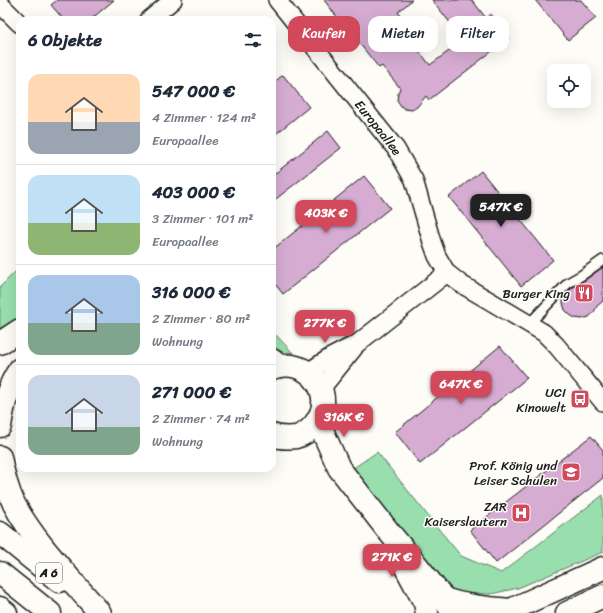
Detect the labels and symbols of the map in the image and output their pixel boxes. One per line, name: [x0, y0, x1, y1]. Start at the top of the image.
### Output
street label: Europaallee: [349, 95, 408, 160]
pin: 547K €: [468, 194, 534, 228]
pin: 403K €: [293, 200, 359, 234]
place label: Burger King: [502, 282, 570, 305]
restaurant icon: Burger King: [573, 282, 595, 304]
pin: 277K €: [292, 310, 358, 344]
pin: 647K €: [428, 371, 494, 405]
place label: UCI Kinowelt: [516, 381, 566, 419]
bus stop icon: UCI Kinowelt: [569, 388, 591, 410]
pin: 316K €: [311, 404, 377, 438]
place label: Prof. König und Leiser Schulen: [469, 454, 558, 492]
school or university icon: Prof. König und Leiser Schulen: [560, 461, 582, 483]
place label: ZAR Kaiserslautern: [425, 495, 507, 533]
hospital icon: ZAR Kaiserslautern: [510, 502, 532, 524]
pin: 271K €: [359, 544, 425, 578]
road number: A 6: [36, 563, 62, 583]

